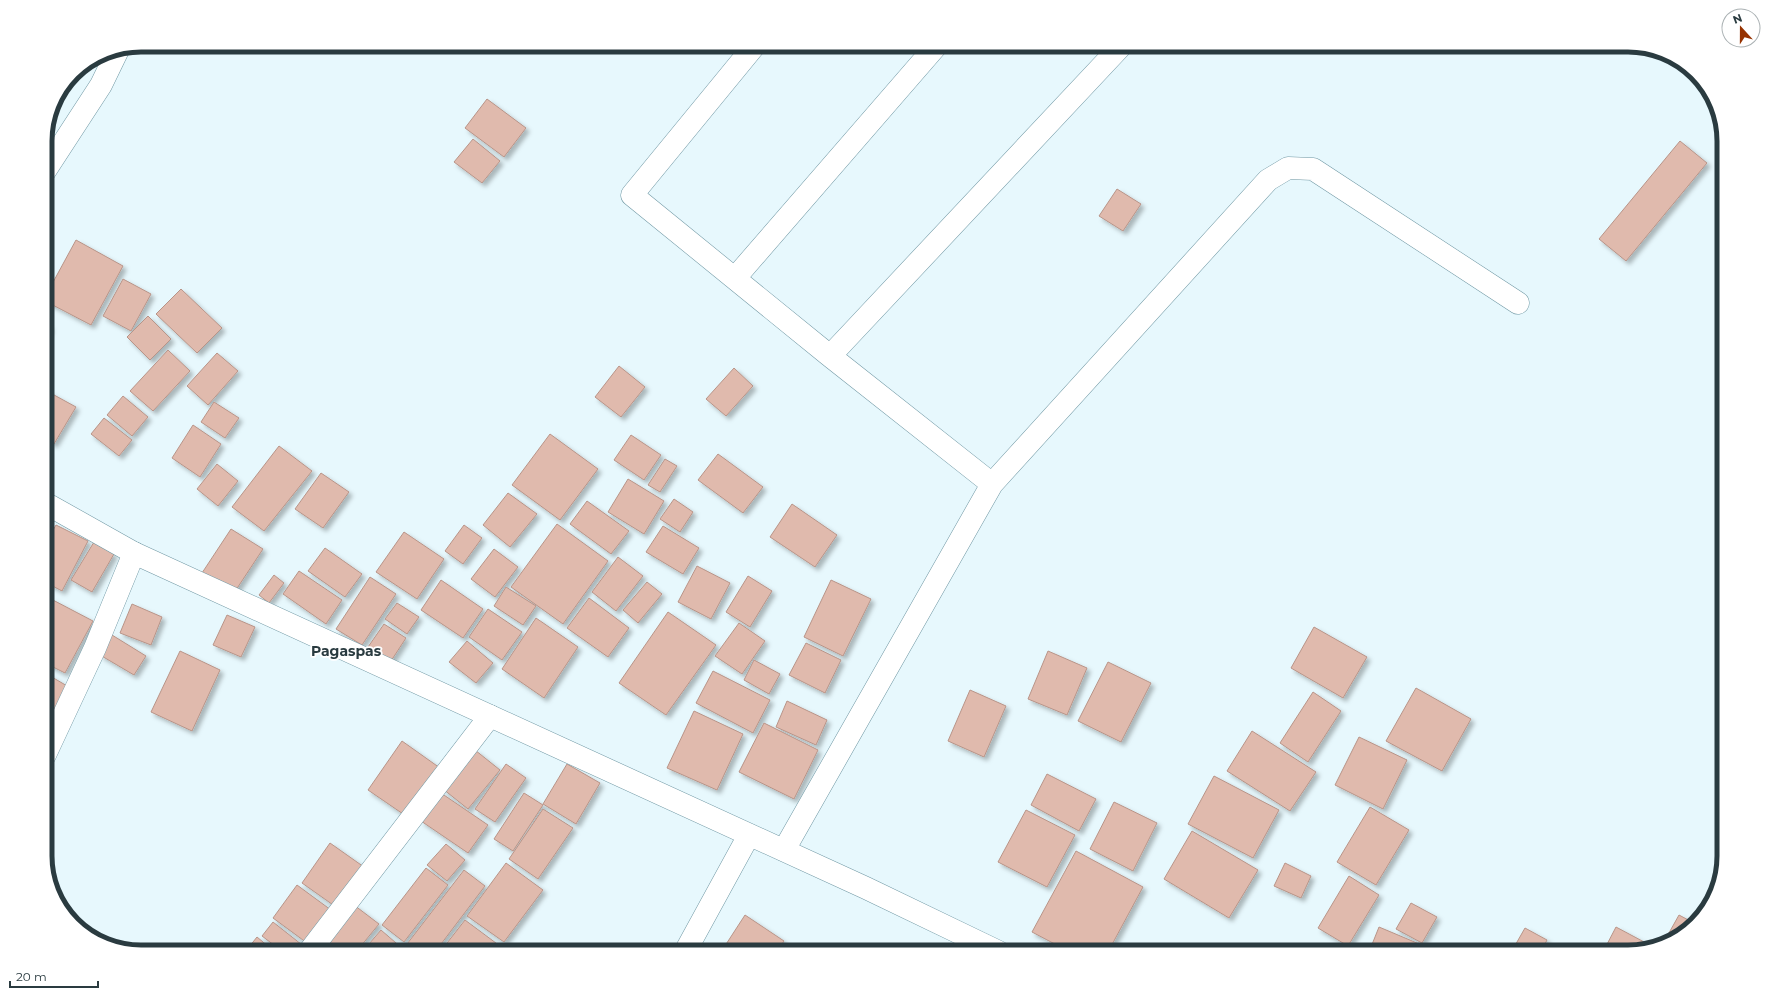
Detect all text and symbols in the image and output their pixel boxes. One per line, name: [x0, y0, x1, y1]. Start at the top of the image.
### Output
north arrow: [1721, 8, 1761, 48]
text: N: [1731, 11, 1744, 27]
district label: Pagaspas: [311, 642, 382, 660]
scale bar: [10, 963, 98, 989]
text: 20 m: [16, 969, 47, 984]

